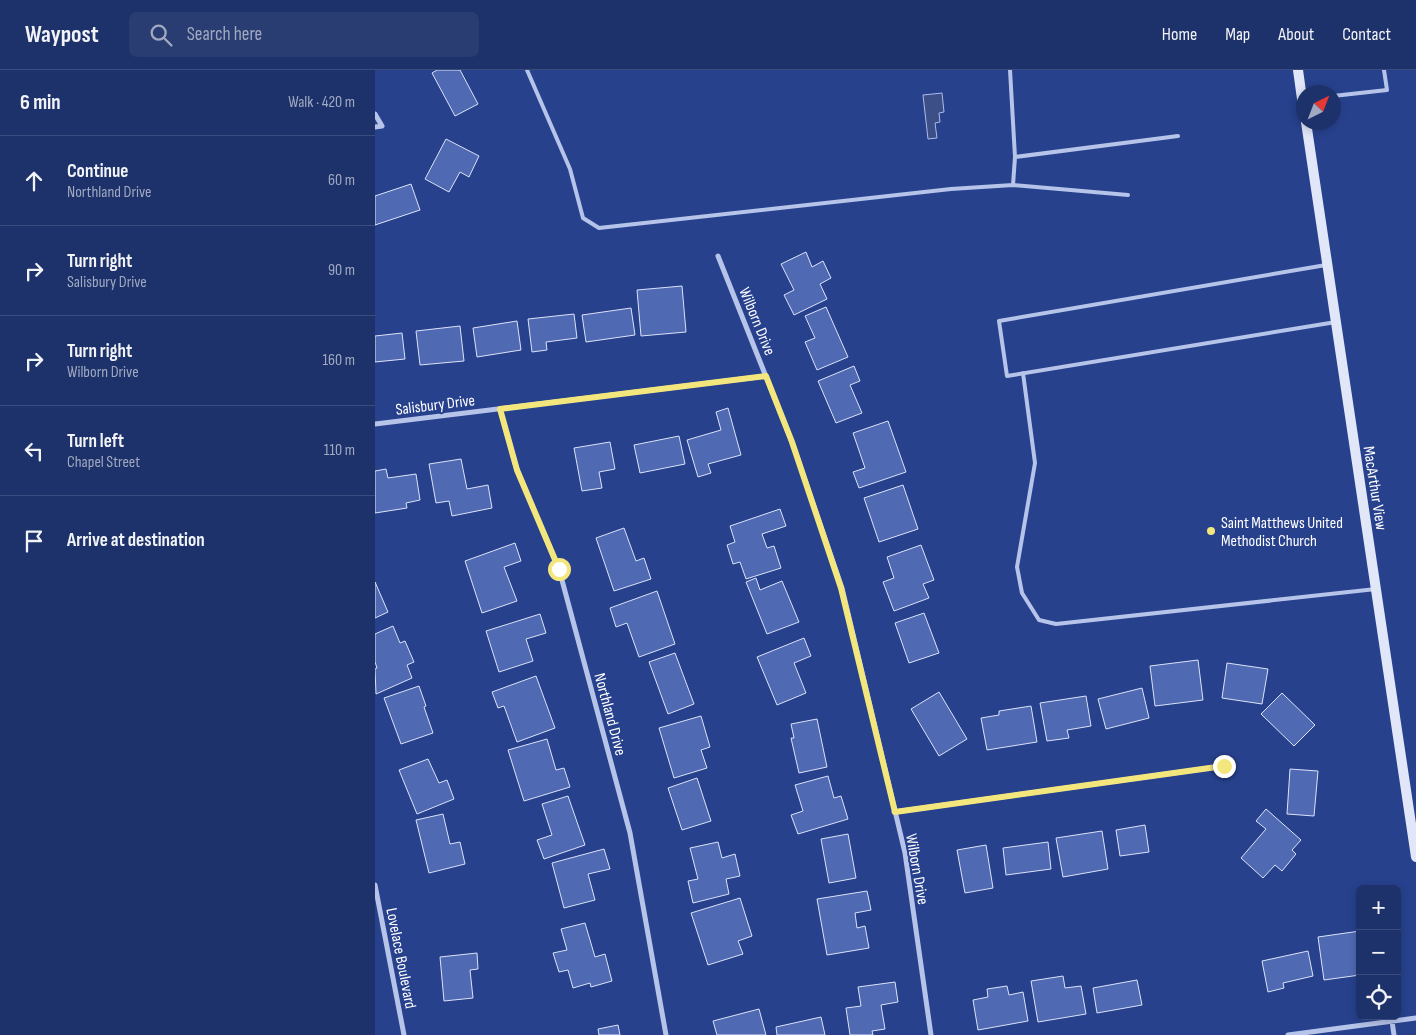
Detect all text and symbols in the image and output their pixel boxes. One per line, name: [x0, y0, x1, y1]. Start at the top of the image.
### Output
search box: [129, 12, 479, 57]
text: Waypost: [25, 20, 99, 49]
icon: search: [147, 21, 175, 49]
text: Search here: [187, 23, 262, 46]
text: Home: [1162, 24, 1197, 45]
text: Map: [1225, 24, 1250, 45]
text: About: [1278, 24, 1314, 45]
text: Contact: [1342, 24, 1391, 45]
north arrow: [1296, 85, 1341, 130]
text: 6 min: [20, 90, 61, 115]
text: Walk · 420 m: [288, 93, 355, 112]
text: Continue: [67, 160, 128, 183]
icon: ahead: [20, 167, 48, 195]
text: 60 m: [328, 171, 355, 190]
text: Northland Drive: [67, 183, 151, 202]
text: Turn right: [67, 250, 132, 273]
icon: right: [20, 257, 48, 285]
text: 90 m: [328, 261, 355, 280]
text: Salisbury Drive: [67, 273, 147, 292]
street label: Wilborn Drive: [734, 285, 779, 358]
text: Turn right: [67, 340, 132, 363]
icon: right: [20, 347, 48, 375]
text: 160 m: [322, 351, 355, 370]
text: Wilborn Drive: [67, 363, 139, 382]
street label: Salisbury Drive: [394, 391, 476, 420]
text: Turn left: [67, 430, 124, 453]
icon: left: [20, 437, 48, 465]
text: 110 m: [324, 441, 355, 460]
street label: MacArthur View: [1358, 445, 1391, 532]
text: Chapel Street: [67, 453, 140, 472]
place label: Saint Matthews United Methodist Church: [1221, 514, 1343, 551]
marker: Saint Matthews United Methodist Church: [1205, 525, 1217, 537]
icon: arrive: [20, 527, 48, 555]
text: Arrive at destination: [67, 529, 205, 552]
route start: [548, 558, 571, 581]
street label: Northland Drive: [589, 671, 630, 758]
route end: [1213, 755, 1236, 778]
street label: Wilborn Drive: [901, 832, 932, 906]
map controls: [1356, 885, 1401, 1020]
button: +: [1356, 885, 1401, 930]
street label: Lovelace Boulevard: [381, 906, 420, 1010]
button: −: [1356, 930, 1401, 975]
button: locate: [1356, 975, 1401, 1020]

